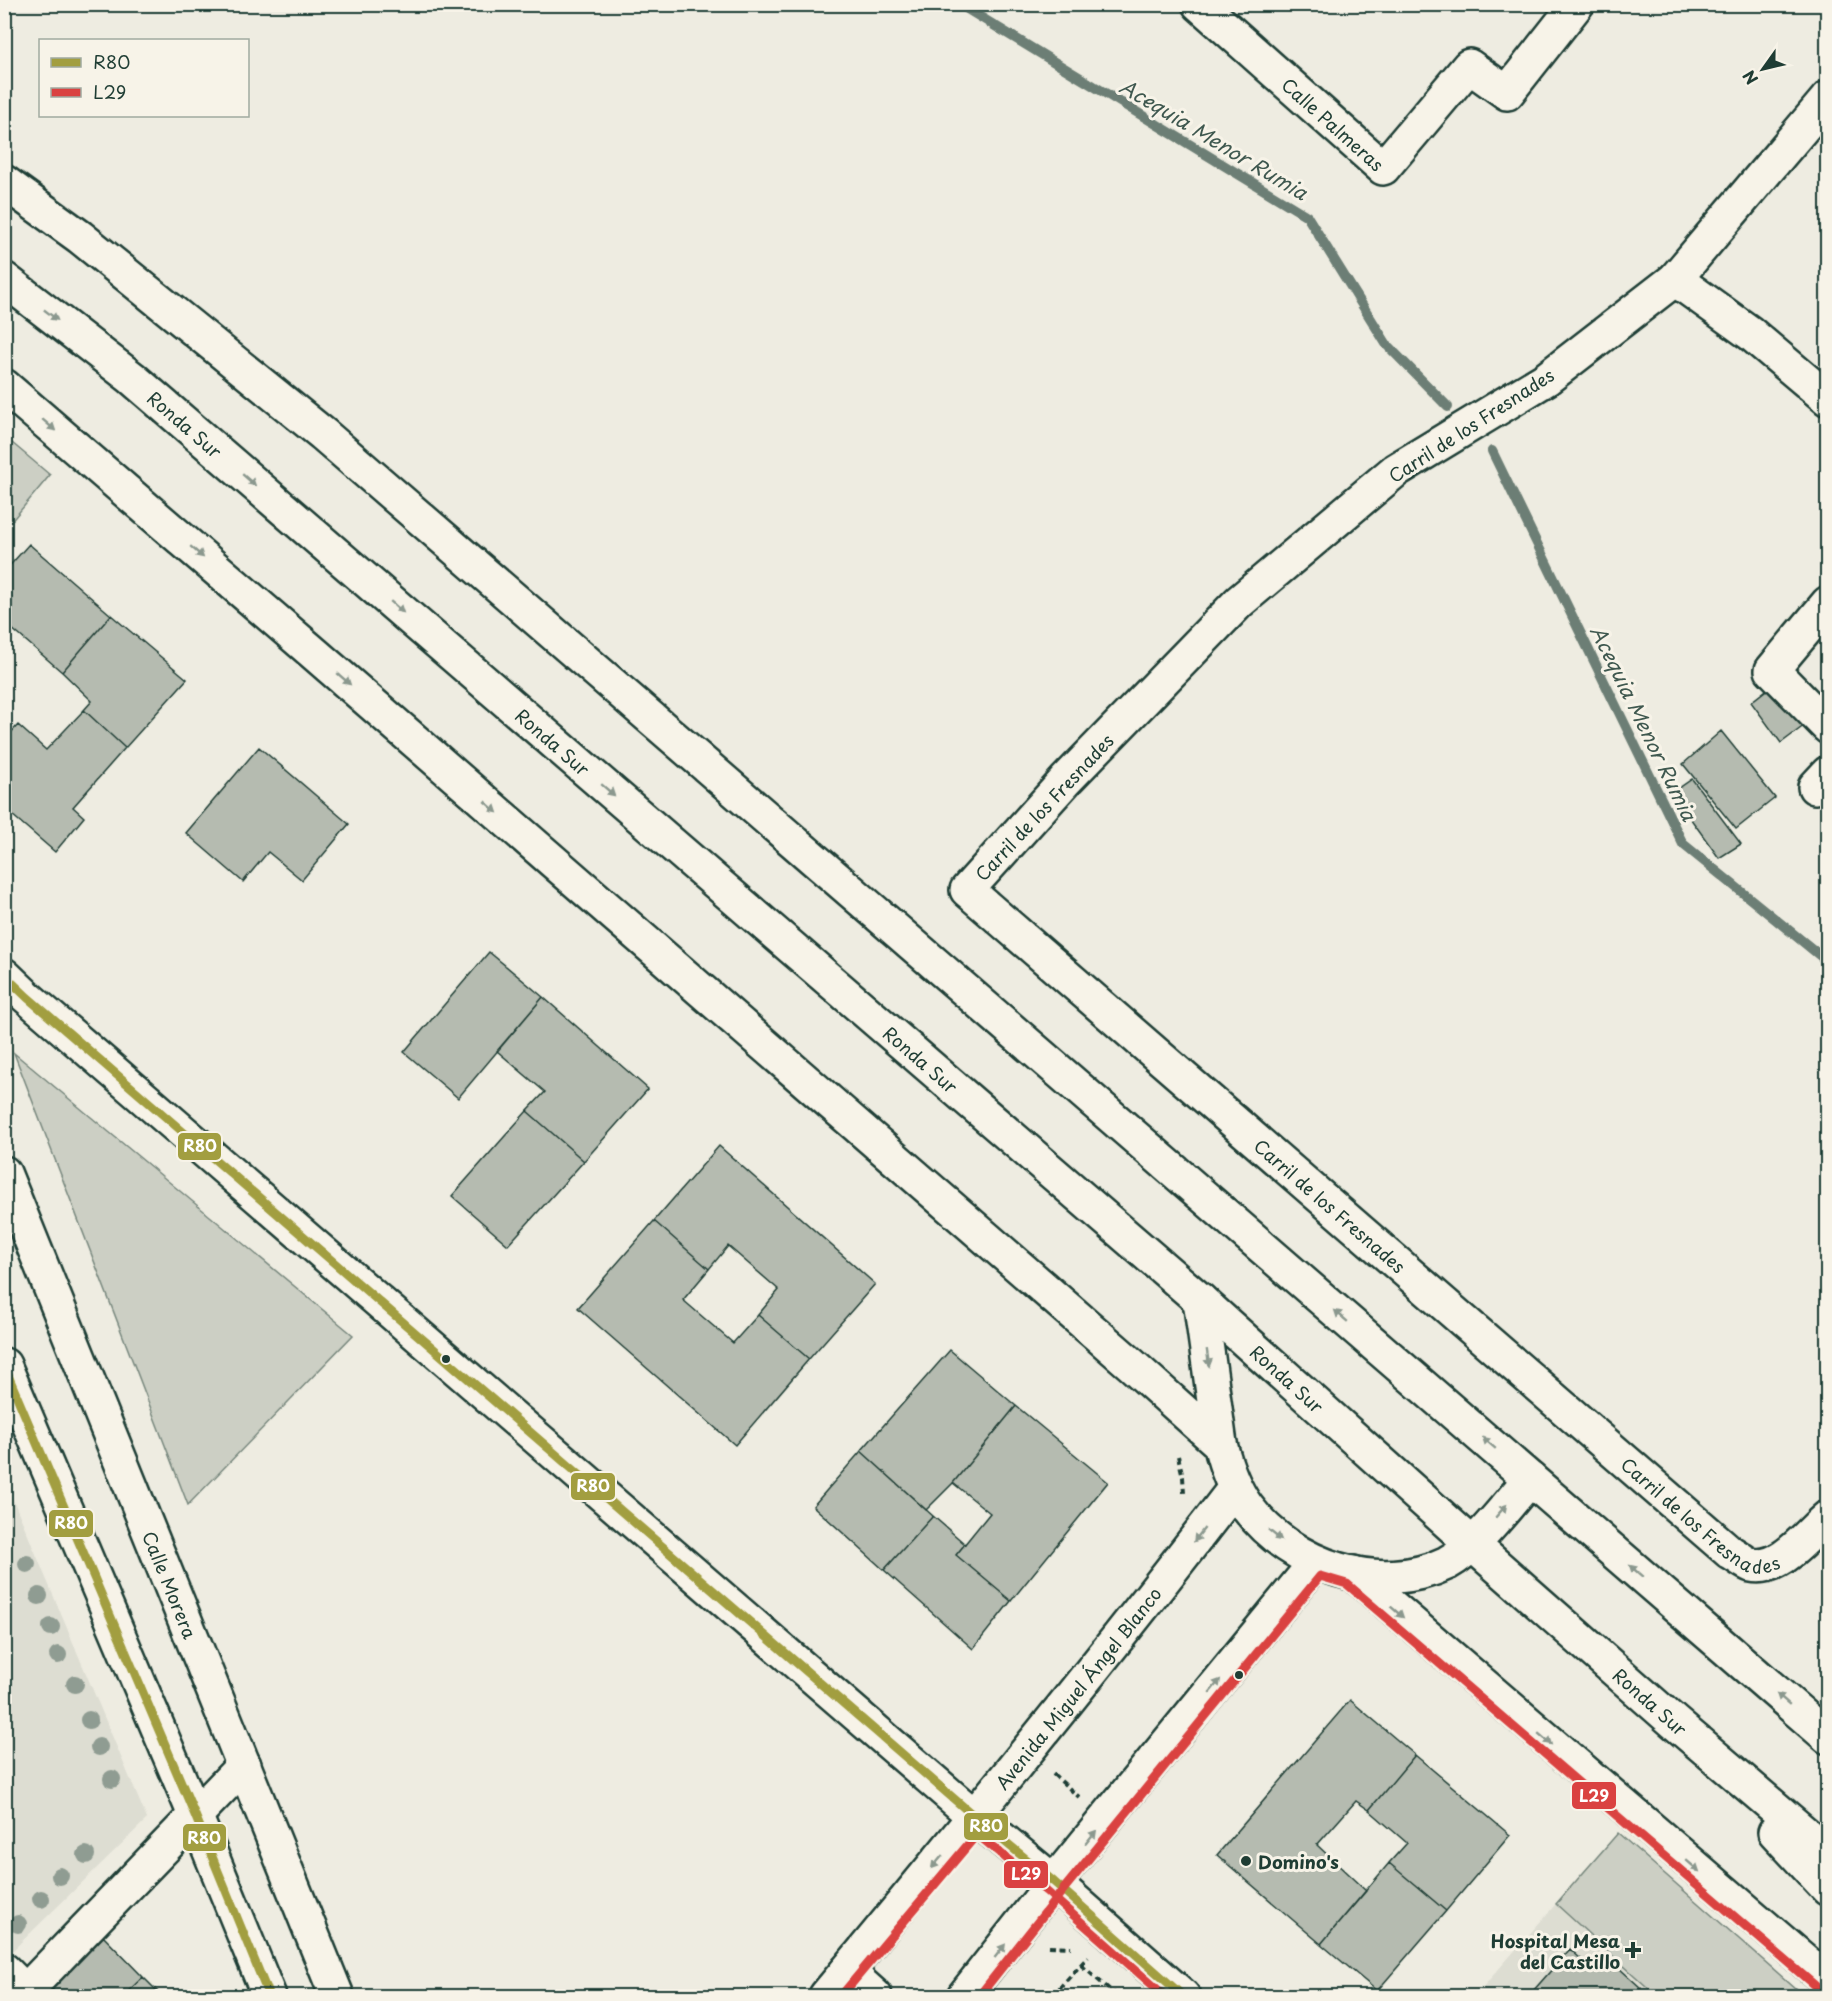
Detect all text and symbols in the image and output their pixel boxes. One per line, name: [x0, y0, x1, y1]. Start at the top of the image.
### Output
legend: [39, 39, 249, 117]
north arrow: [1733, 39, 1793, 99]
text: R80: [93, 48, 131, 75]
text: N: [1736, 66, 1763, 90]
water label: Acequia Menor Rumia: [1114, 71, 1314, 207]
street label: Calle Palmeras: [1276, 71, 1390, 177]
text: L29: [93, 78, 126, 105]
one-way arrow: [43, 309, 58, 321]
street label: Carril de los Fresnades: [1383, 361, 1559, 489]
street label: Ronda Sur: [142, 384, 229, 464]
one-way arrow: [41, 418, 57, 431]
one-way arrow: [241, 473, 256, 486]
one-way arrow: [189, 545, 204, 558]
one-way arrow: [389, 600, 404, 613]
water label: Acequia Menor Rumia: [1584, 620, 1705, 827]
one-way arrow: [336, 672, 351, 685]
street label: Ronda Sur: [510, 702, 597, 782]
street label: Carril de los Fresnades: [968, 727, 1120, 887]
one-way arrow: [600, 783, 616, 796]
one-way arrow: [483, 800, 498, 813]
street label: Ronda Sur: [878, 1019, 965, 1099]
line badge: R80: [177, 1132, 222, 1161]
street label: Carril de los Fresnades: [1249, 1132, 1412, 1279]
text: R80: [183, 1133, 217, 1157]
one-way arrow: [1334, 1310, 1349, 1323]
street label: Ronda Sur: [1244, 1338, 1331, 1419]
one-way arrow: [1203, 1349, 1212, 1368]
unlabelled marker: [440, 1353, 452, 1365]
one-way arrow: [1482, 1437, 1497, 1450]
street label: Carril de los Fresnades: [1616, 1450, 1784, 1580]
line badge: R80: [570, 1472, 616, 1501]
text: R80: [576, 1473, 610, 1497]
one-way arrow: [1494, 1504, 1507, 1519]
line badge: R80: [48, 1509, 94, 1538]
text: R80: [54, 1510, 88, 1534]
street label: Calle Morera: [137, 1527, 204, 1642]
one-way arrow: [1194, 1527, 1206, 1542]
one-way arrow: [1267, 1528, 1283, 1541]
one-way arrow: [1629, 1565, 1644, 1578]
street label: Avenida Miguel Ángel Blanco: [988, 1581, 1167, 1795]
one-way arrow: [1389, 1605, 1405, 1618]
street label: Ronda Sur: [1607, 1661, 1694, 1742]
unlabelled marker: [1233, 1669, 1245, 1681]
one-way arrow: [1208, 1678, 1220, 1693]
one-way arrow: [1776, 1693, 1791, 1706]
one-way arrow: [1537, 1732, 1553, 1745]
line badge: L29: [1571, 1781, 1617, 1810]
text: L29: [1579, 1783, 1609, 1807]
line badge: R80: [963, 1812, 1009, 1841]
text: R80: [969, 1813, 1003, 1837]
line badge: R80: [182, 1823, 227, 1852]
text: R80: [187, 1825, 221, 1849]
one-way arrow: [1085, 1829, 1098, 1845]
place label: Domino's: [1258, 1848, 1339, 1875]
one-way arrow: [931, 1854, 944, 1870]
marker: Domino's: [1239, 1854, 1253, 1868]
one-way arrow: [1685, 1859, 1701, 1872]
line badge: L29: [1003, 1860, 1049, 1889]
text: L29: [1011, 1861, 1041, 1885]
place label: Hospital Mesa del Castillo: [1491, 1927, 1620, 1975]
marker: Hospital Mesa del Castillo: [1624, 1941, 1642, 1959]
one-way arrow: [994, 1943, 1006, 1958]

